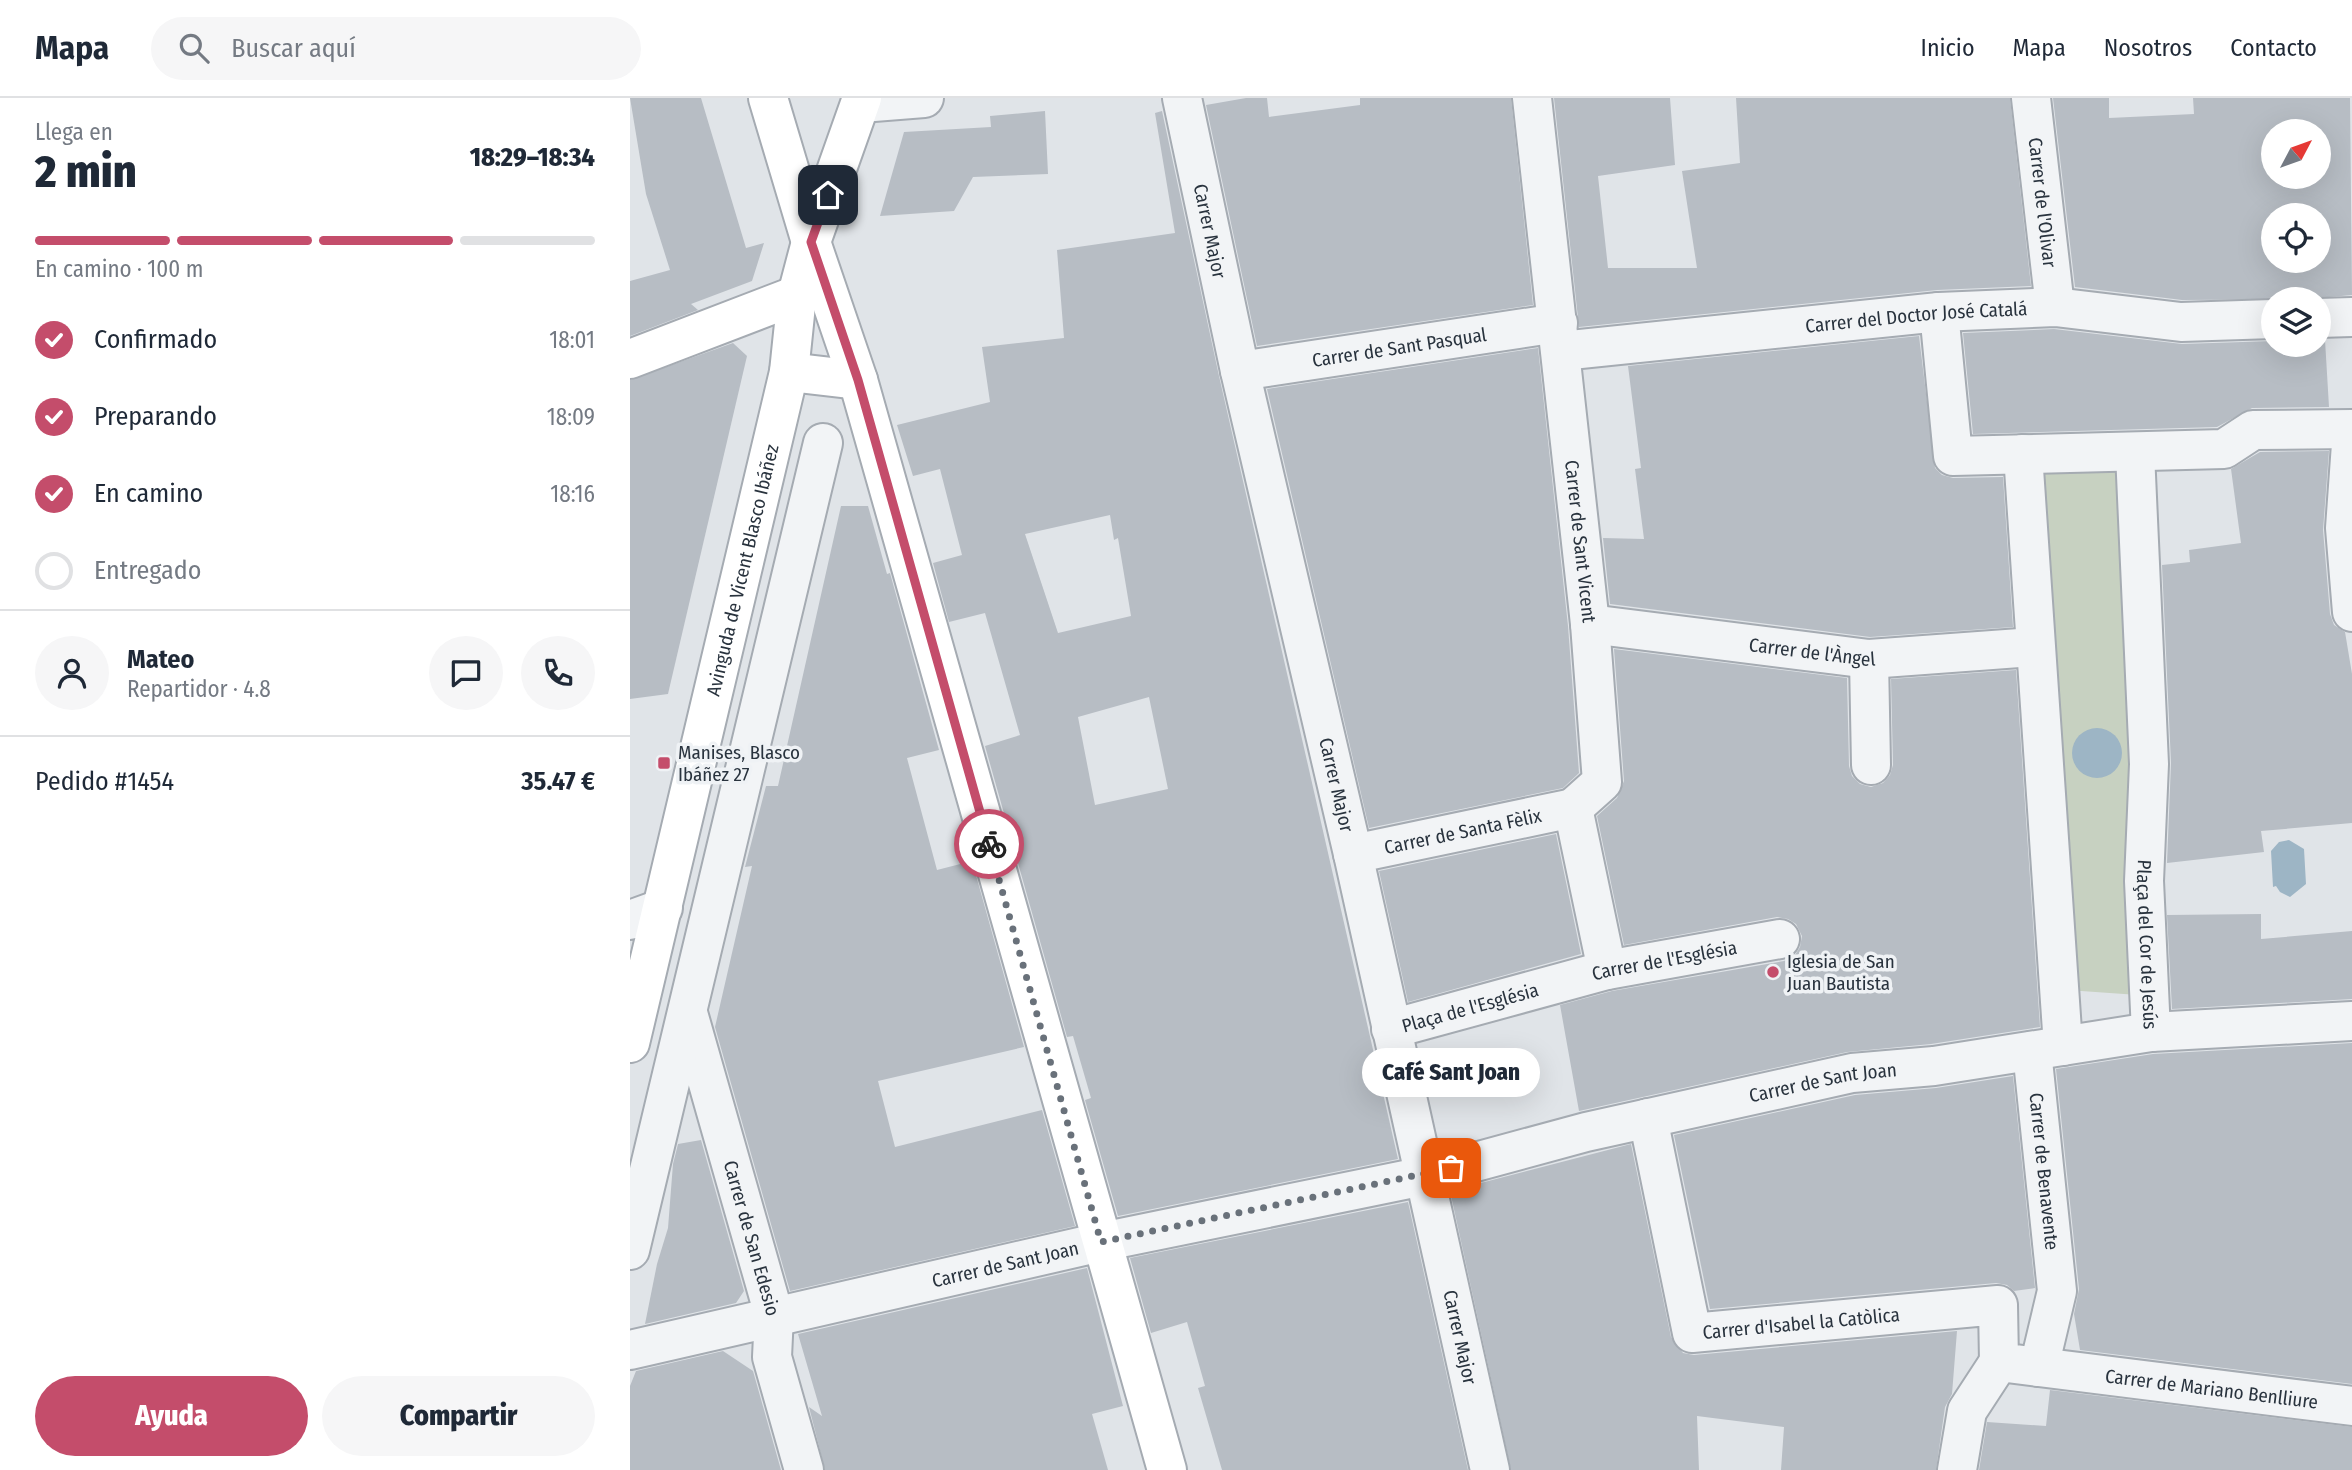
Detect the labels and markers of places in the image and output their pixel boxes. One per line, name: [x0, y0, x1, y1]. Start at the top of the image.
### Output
pin: [798, 165, 858, 225]
place label: Manises, Blasco Ibáñez 27: [678, 741, 800, 786]
marker: Manises, Blasco Ibáñez 27: [656, 755, 672, 771]
place label: Iglesia de San Juan Bautista: [1787, 950, 1895, 995]
marker: Iglesia de San Juan Bautista: [1765, 964, 1781, 980]
callout: Café Sant Joan: [1362, 1049, 1540, 1098]
pin: [1421, 1138, 1481, 1198]

